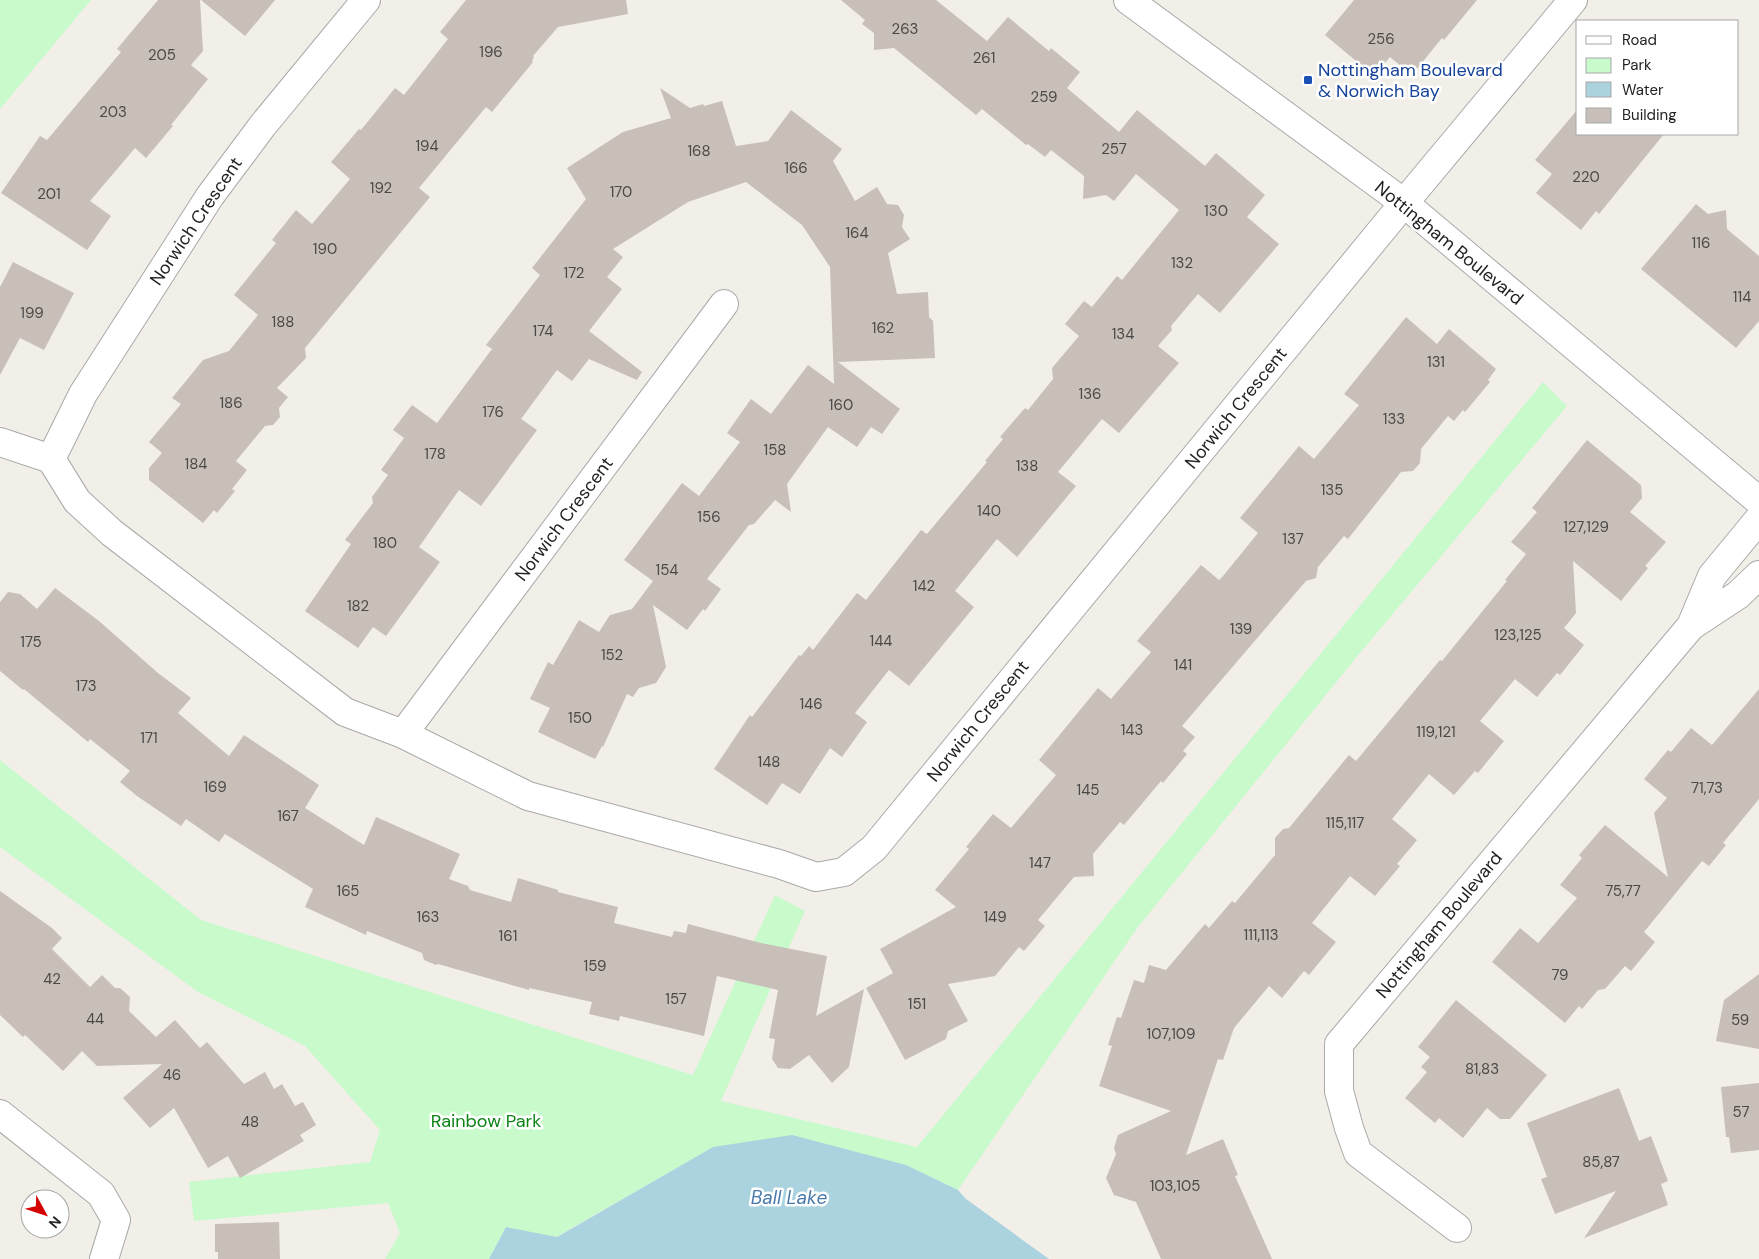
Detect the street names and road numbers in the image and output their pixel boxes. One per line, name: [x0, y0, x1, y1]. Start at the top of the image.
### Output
street label: Norwich Crescent: [144, 152, 248, 290]
street label: Nottingham Boulevard: [1370, 176, 1528, 310]
street label: Norwich Crescent: [1180, 342, 1292, 474]
street label: Norwich Crescent: [509, 452, 619, 586]
street label: Norwich Crescent: [922, 655, 1034, 787]
street label: Nottingham Boulevard: [1370, 847, 1508, 1003]

